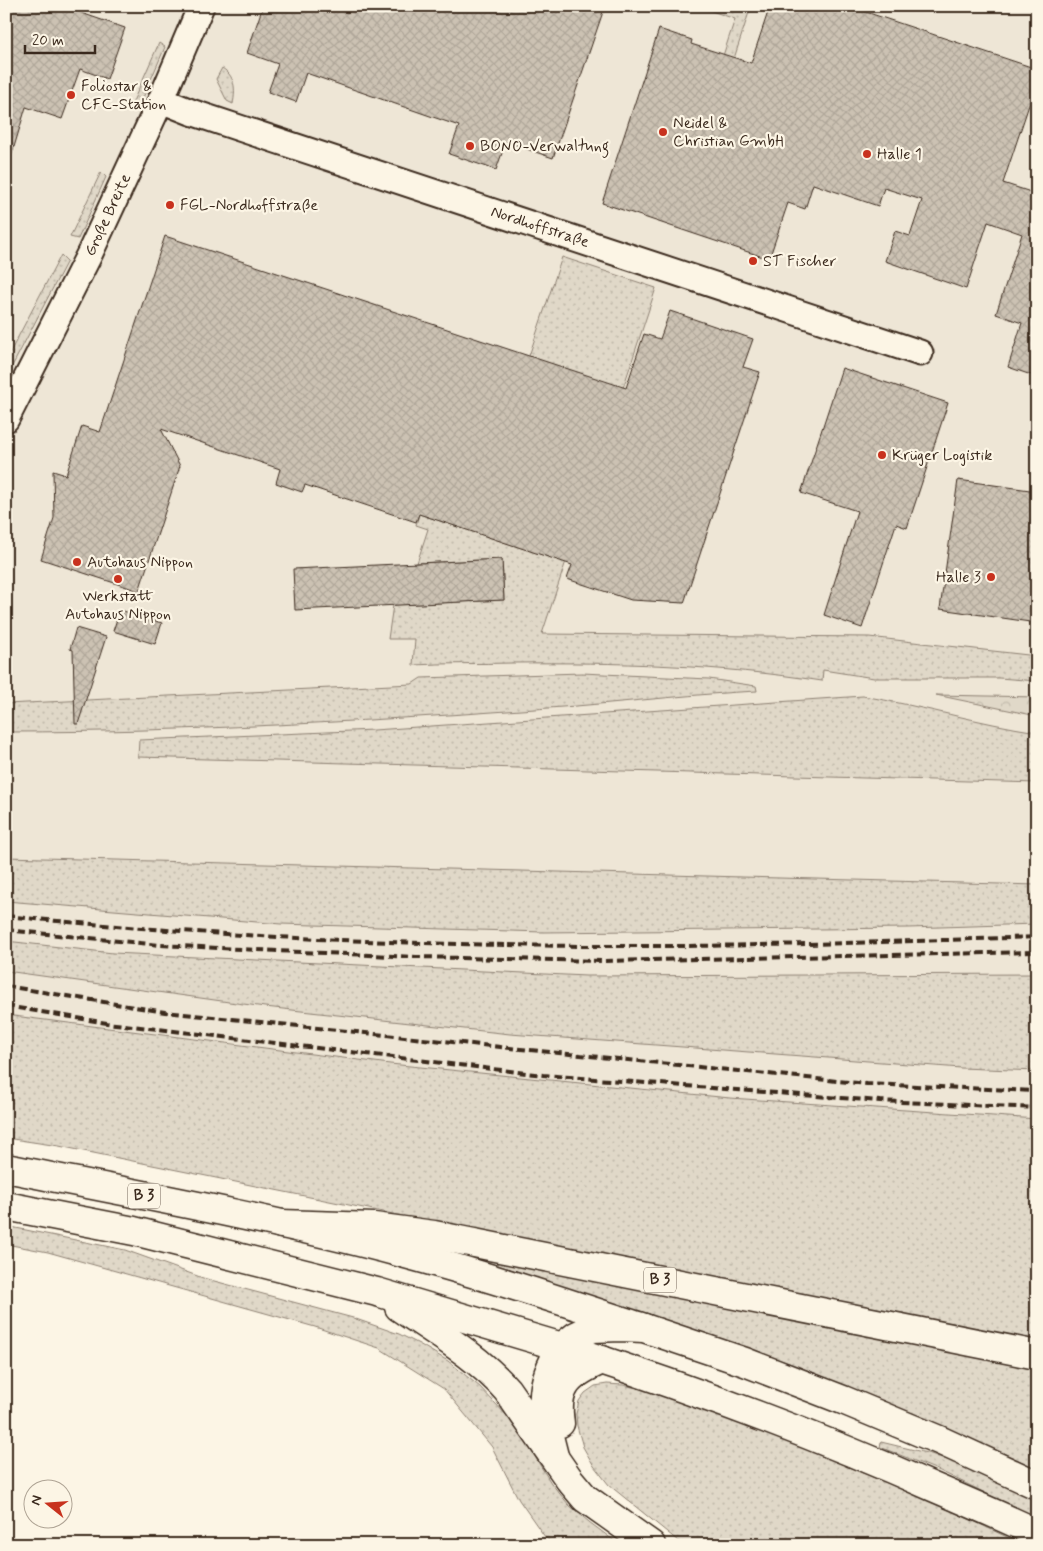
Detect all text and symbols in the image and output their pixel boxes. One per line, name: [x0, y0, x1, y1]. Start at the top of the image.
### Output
scale bar: [25, 22, 95, 54]
text: 20 m: [32, 31, 64, 51]
place label: Foliostar & CFC-Station: [81, 76, 166, 115]
marker: Foliostar & CFC-Station: [65, 89, 77, 101]
place label: Neidel & Christian GmbH: [673, 113, 784, 152]
marker: Neidel & Christian GmbH: [657, 126, 669, 138]
place label: BONO-Verwaltung: [480, 136, 609, 158]
marker: BONO-Verwaltung: [464, 140, 476, 152]
place label: Halle 1: [877, 144, 922, 165]
marker: Halle 1: [861, 148, 873, 160]
street label: Große Breite: [80, 170, 136, 260]
place label: FGL-Nordhoffstraße: [180, 195, 318, 216]
marker: FGL-Nordhoffstraße: [164, 199, 176, 211]
street label: Nordhoffstraße: [488, 201, 592, 253]
place label: ST Fischer: [763, 251, 837, 272]
marker: ST Fischer: [747, 255, 759, 267]
place label: Krüger Logistik: [892, 445, 992, 466]
marker: Krüger Logistik: [876, 449, 888, 461]
place label: Autohaus Nippon: [87, 552, 193, 573]
marker: Autohaus Nippon: [71, 556, 83, 568]
place label: Halle 3: [936, 567, 981, 588]
marker: Halle 3: [985, 571, 997, 583]
marker: Werkstatt Autohaus Nippon: [112, 573, 124, 585]
place label: Werkstatt Autohaus Nippon: [65, 586, 171, 625]
road number: B 3: [128, 1184, 160, 1208]
road number: B 3: [644, 1268, 676, 1292]
north arrow: [22, 1478, 72, 1528]
text: N: [27, 1493, 46, 1508]

